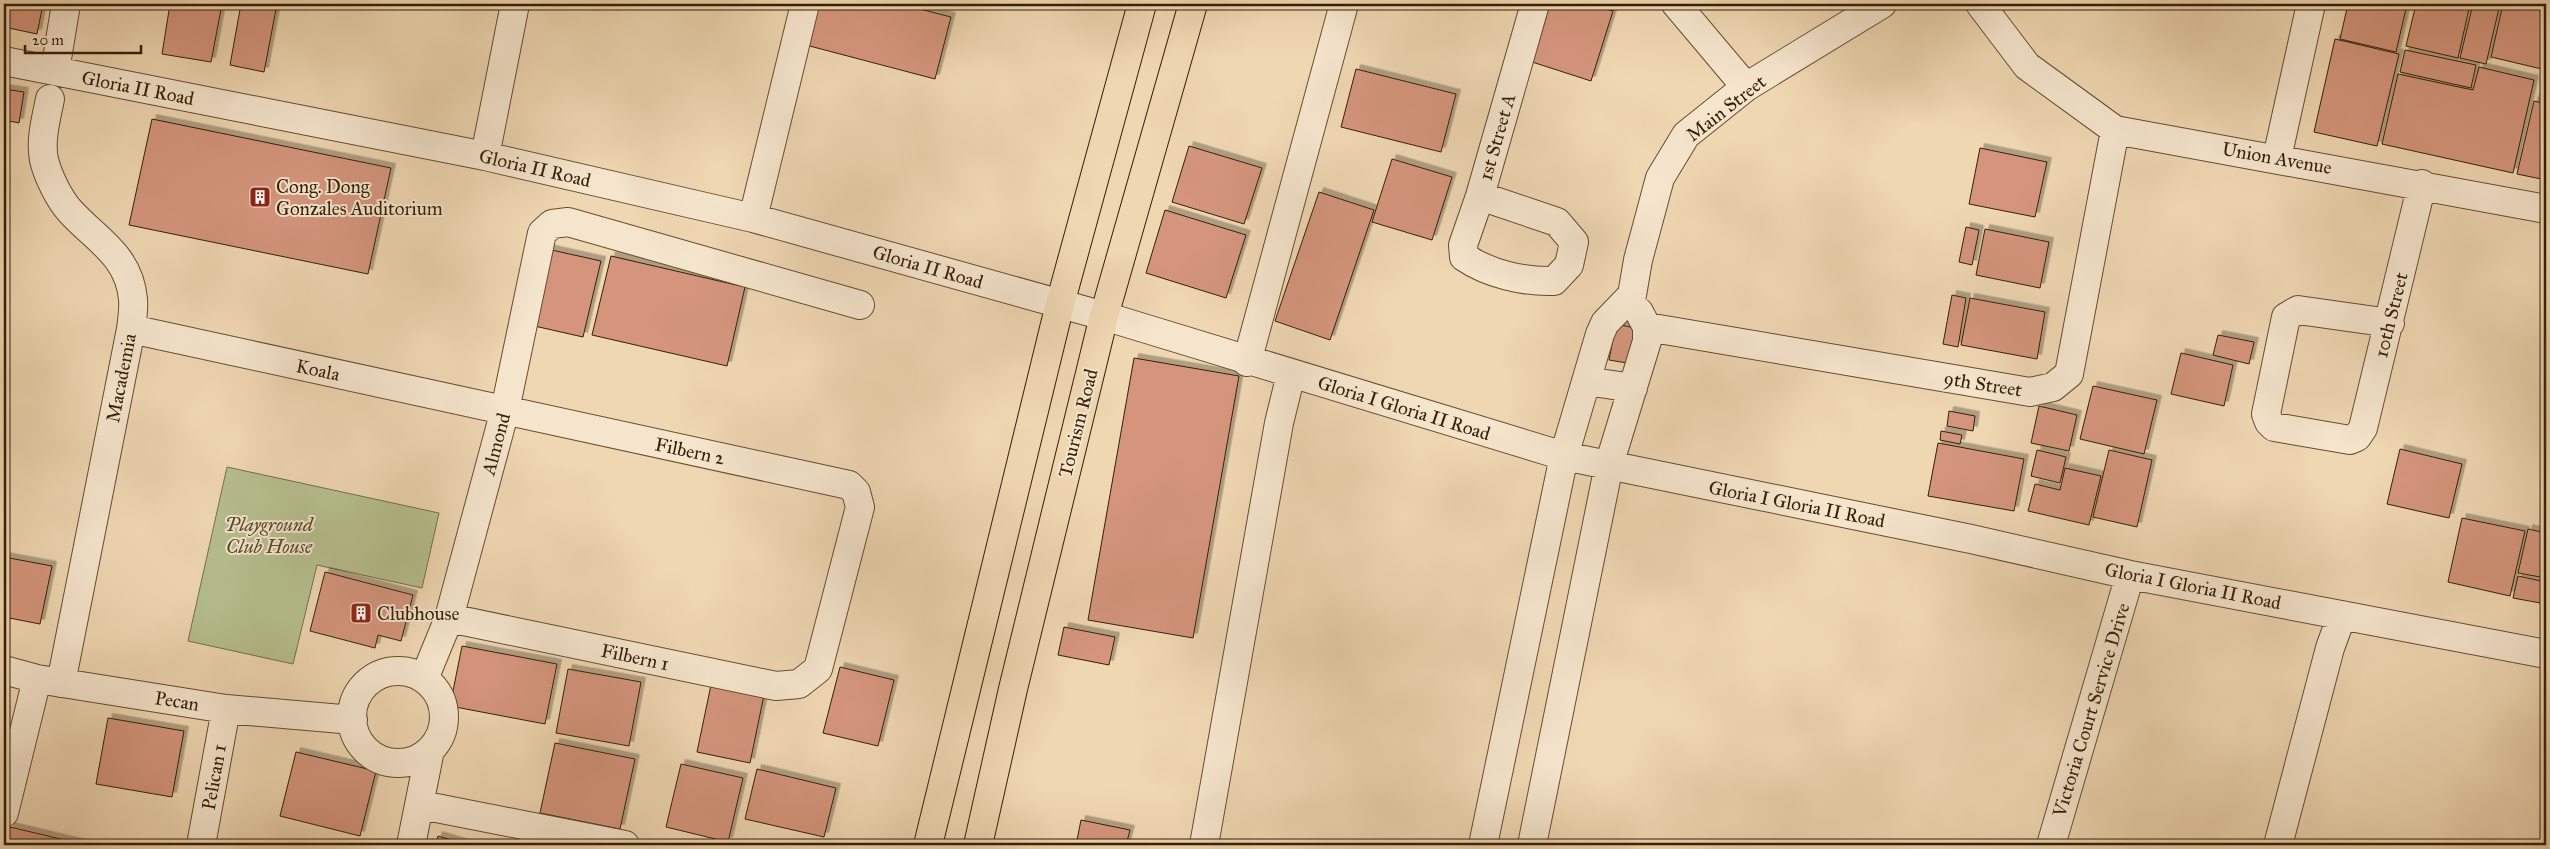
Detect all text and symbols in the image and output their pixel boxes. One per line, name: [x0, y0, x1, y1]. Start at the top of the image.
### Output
scale bar: [25, 22, 141, 54]
text: 20 m: [32, 31, 64, 49]
street label: Gloria II Road: [80, 66, 197, 110]
street label: Main Street: [1682, 70, 1770, 146]
street label: 1st Street A: [1474, 91, 1520, 183]
street label: Union Avenue: [2220, 137, 2334, 179]
street label: Gloria II Road: [477, 144, 594, 192]
place label: Cong. Dong Gonzales Auditorium: [276, 175, 443, 220]
building icon: Cong. Dong Gonzales Auditorium: [248, 185, 272, 209]
street label: Gloria II Road: [870, 240, 986, 294]
street label: 10th Street: [2369, 270, 2413, 360]
street label: Macademia: [101, 331, 141, 425]
street label: Koala: [294, 354, 343, 386]
street label: Tourism Road: [1053, 366, 1103, 480]
street label: 9th Street: [1942, 366, 2024, 402]
street label: Gloria I Gloria II Road: [1315, 371, 1494, 445]
street label: Almond: [476, 410, 515, 479]
street label: Filbern 2: [653, 432, 728, 470]
street label: Gloria I Gloria II Road: [1707, 476, 1888, 532]
park label: Playground Club House: [225, 513, 314, 558]
street label: Gloria I Gloria II Road: [2103, 558, 2284, 614]
street label: Victoria Court Service Drive: [2047, 600, 2135, 821]
building icon: Clubhouse: [349, 601, 373, 625]
place label: Clubhouse: [377, 602, 460, 625]
street label: Filbern 1: [599, 639, 671, 675]
street label: Pecan: [153, 686, 201, 716]
street label: Pelican 1: [197, 742, 231, 812]

